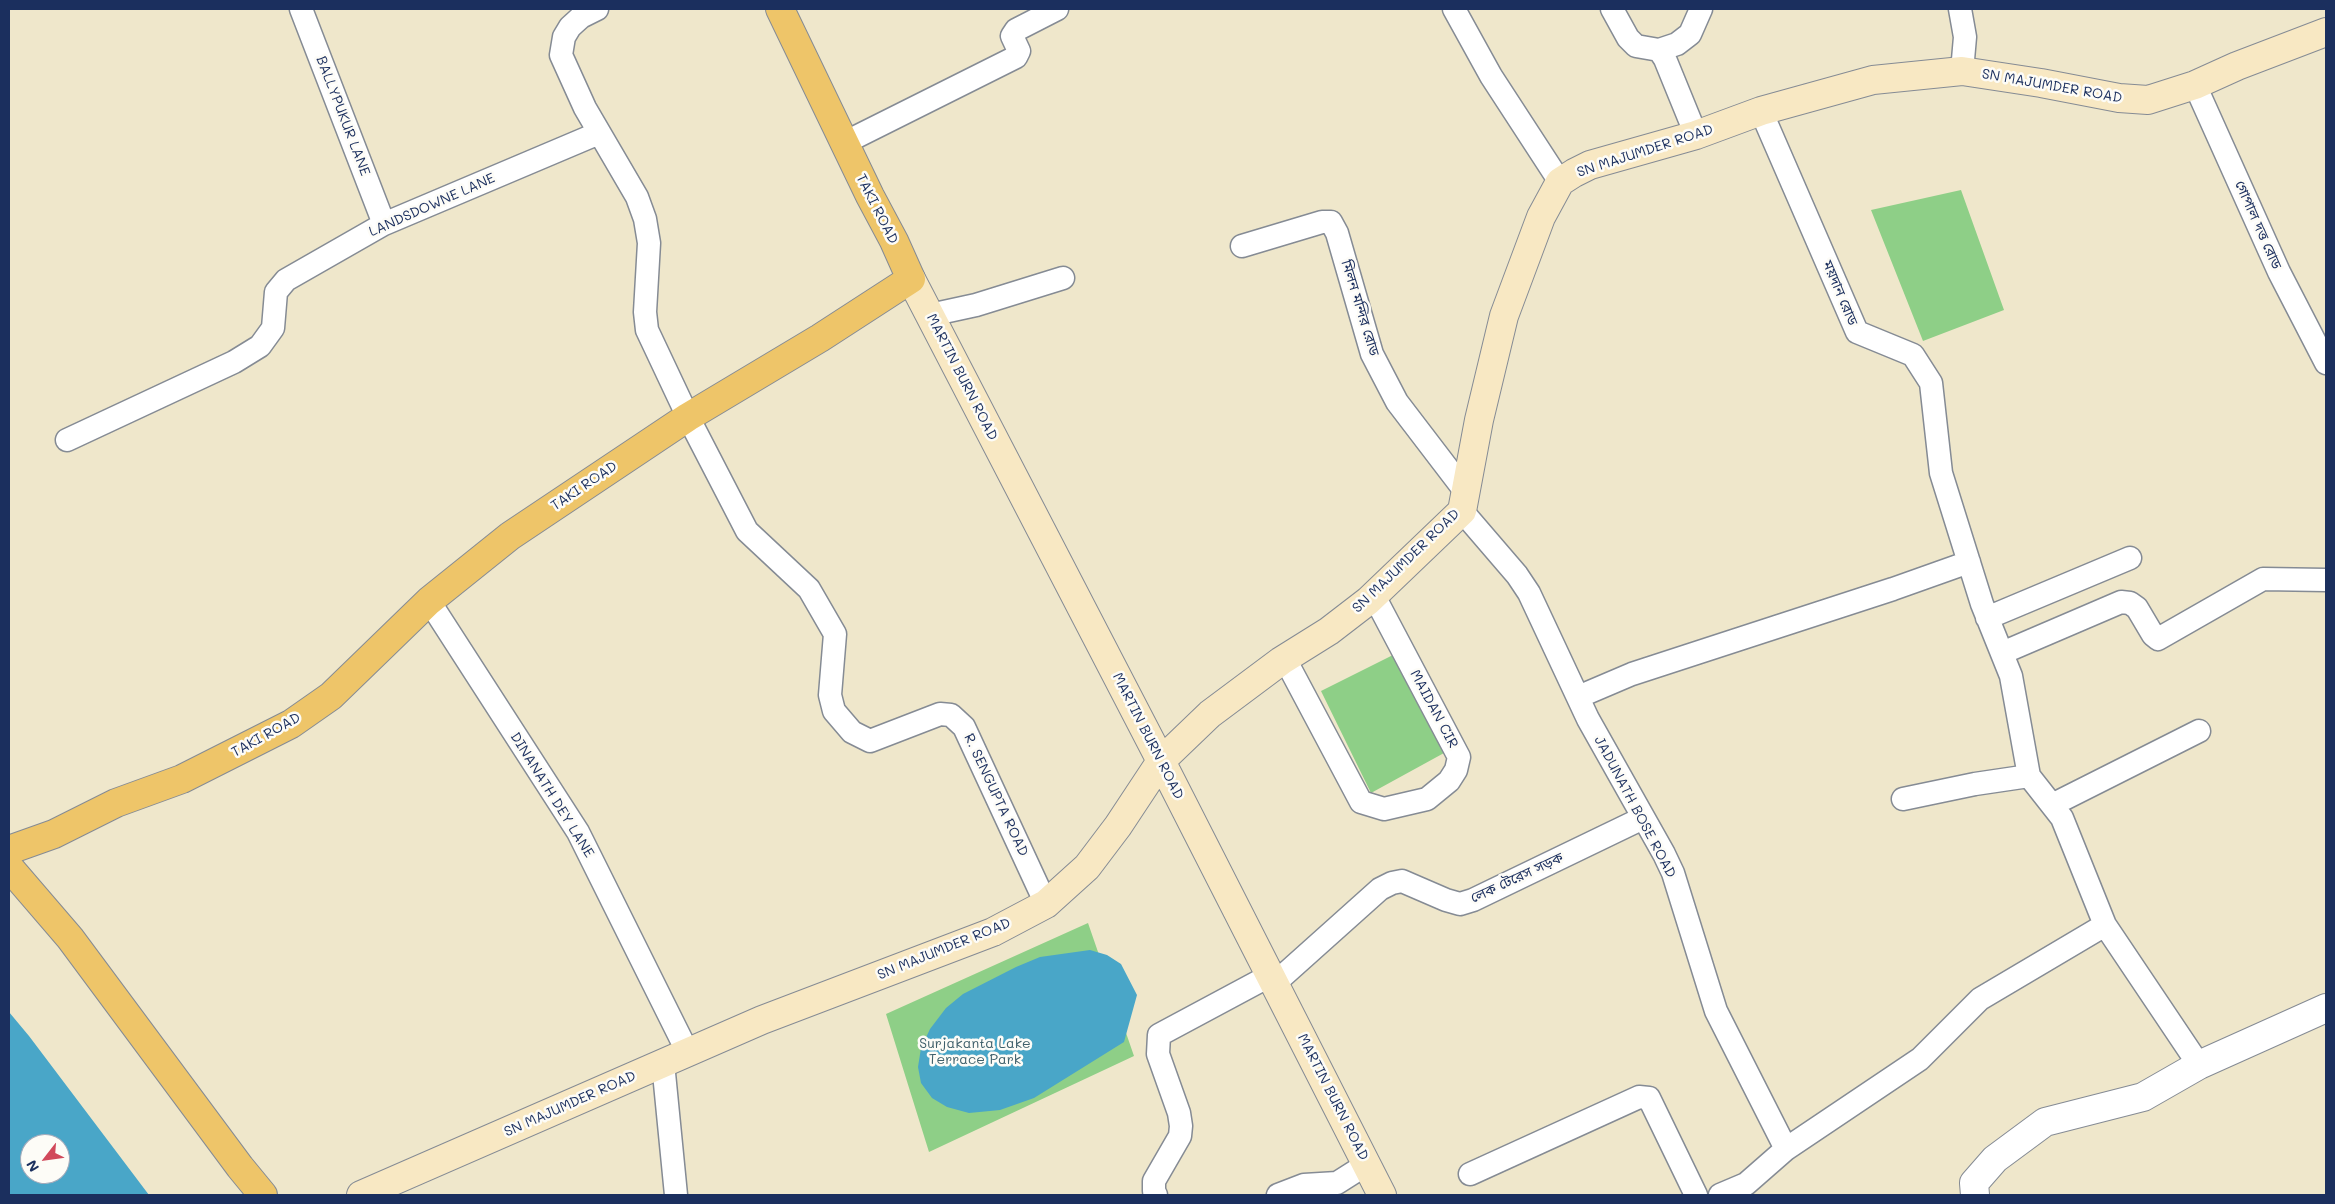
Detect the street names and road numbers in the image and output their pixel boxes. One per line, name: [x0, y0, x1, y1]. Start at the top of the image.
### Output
street label: BALLYPUKUR LANE: [312, 54, 374, 178]
street label: SN MAJUMDER ROAD: [1981, 65, 2123, 107]
street label: SN MAJUMDER ROAD: [1575, 121, 1715, 181]
street label: LANDSDOWNE LANE: [366, 170, 498, 240]
street label: TAKI ROAD: [852, 171, 902, 247]
street label: গোপাল দত্ত রোড: [2231, 178, 2285, 272]
street label: মিলন মন্দির রোড: [1337, 258, 1383, 358]
street label: ময়দান রোড: [1819, 258, 1861, 328]
street label: MARTIN BURN ROAD: [923, 311, 1001, 443]
street label: TAKI ROAD: [548, 458, 620, 514]
street label: SN MAJUMDER ROAD: [1349, 506, 1463, 616]
street label: MAIDAN CIR: [1406, 667, 1462, 751]
street label: MARTIN BURN ROAD: [1109, 670, 1187, 802]
street label: TAKI ROAD: [229, 709, 303, 761]
street label: DINANATH DEY LANE: [507, 729, 597, 861]
street label: R. SENGUPTA ROAD: [960, 731, 1032, 859]
street label: JADUNATH BOSE ROAD: [1590, 733, 1680, 881]
street label: লেক টেরেস সড়ক: [1468, 849, 1566, 907]
street label: SN MAJUMDER ROAD: [875, 915, 1013, 983]
street label: MARTIN BURN ROAD: [1294, 1031, 1372, 1163]
street label: SN MAJUMDER ROAD: [502, 1067, 638, 1141]

